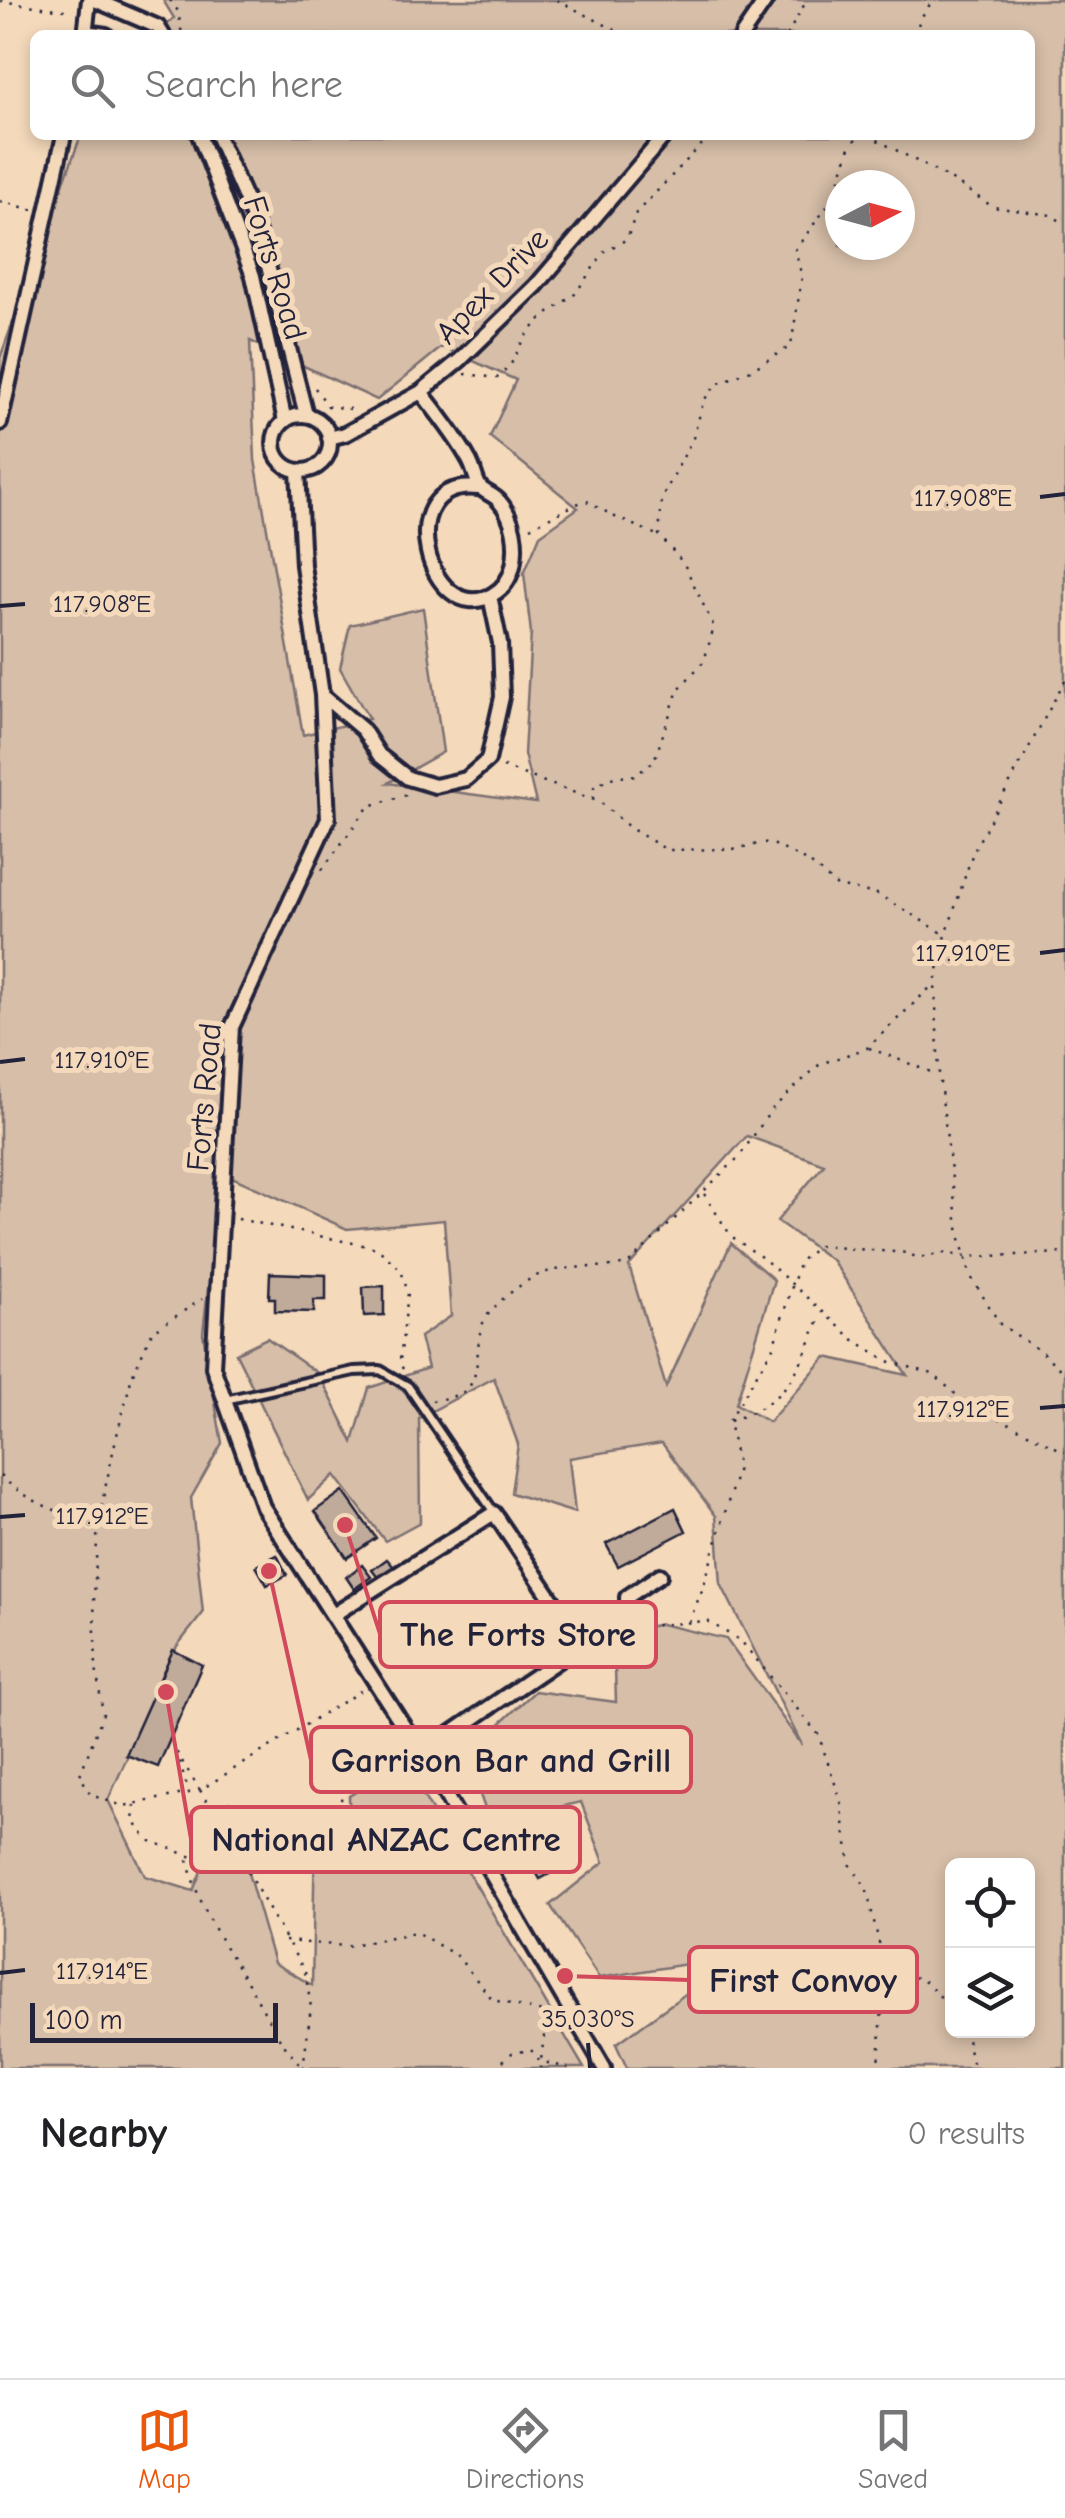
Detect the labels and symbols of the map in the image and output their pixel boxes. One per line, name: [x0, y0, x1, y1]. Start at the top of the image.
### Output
north arrow: [825, 170, 915, 260]
street label: Forts Road: [236, 192, 314, 344]
street label: Apex Drive: [428, 221, 556, 351]
text: 117.908°E: [914, 483, 1012, 512]
text: 117.908°E: [53, 589, 151, 618]
text: 117.910°E: [915, 938, 1011, 967]
street label: Forts Road: [179, 1021, 229, 1173]
text: 117.910°E: [54, 1045, 150, 1074]
text: 117.912°E: [917, 1394, 1009, 1423]
text: 117.912°E: [56, 1501, 148, 1530]
callout: The Forts Store: [380, 1602, 656, 1667]
text: The Forts Store: [400, 1614, 636, 1655]
callout: Garrison Bar and Grill: [311, 1727, 691, 1792]
text: Garrison Bar and Grill: [331, 1740, 671, 1781]
callout: National ANZAC Centre: [191, 1807, 580, 1872]
text: National ANZAC Centre: [211, 1819, 561, 1860]
callout: First Convoy: [689, 1947, 917, 2012]
text: 117.914°E: [56, 1956, 148, 1985]
text: First Convoy: [709, 1960, 897, 2001]
scale bar: [30, 1998, 278, 2042]
text: 35.030°S: [541, 2004, 635, 2033]

